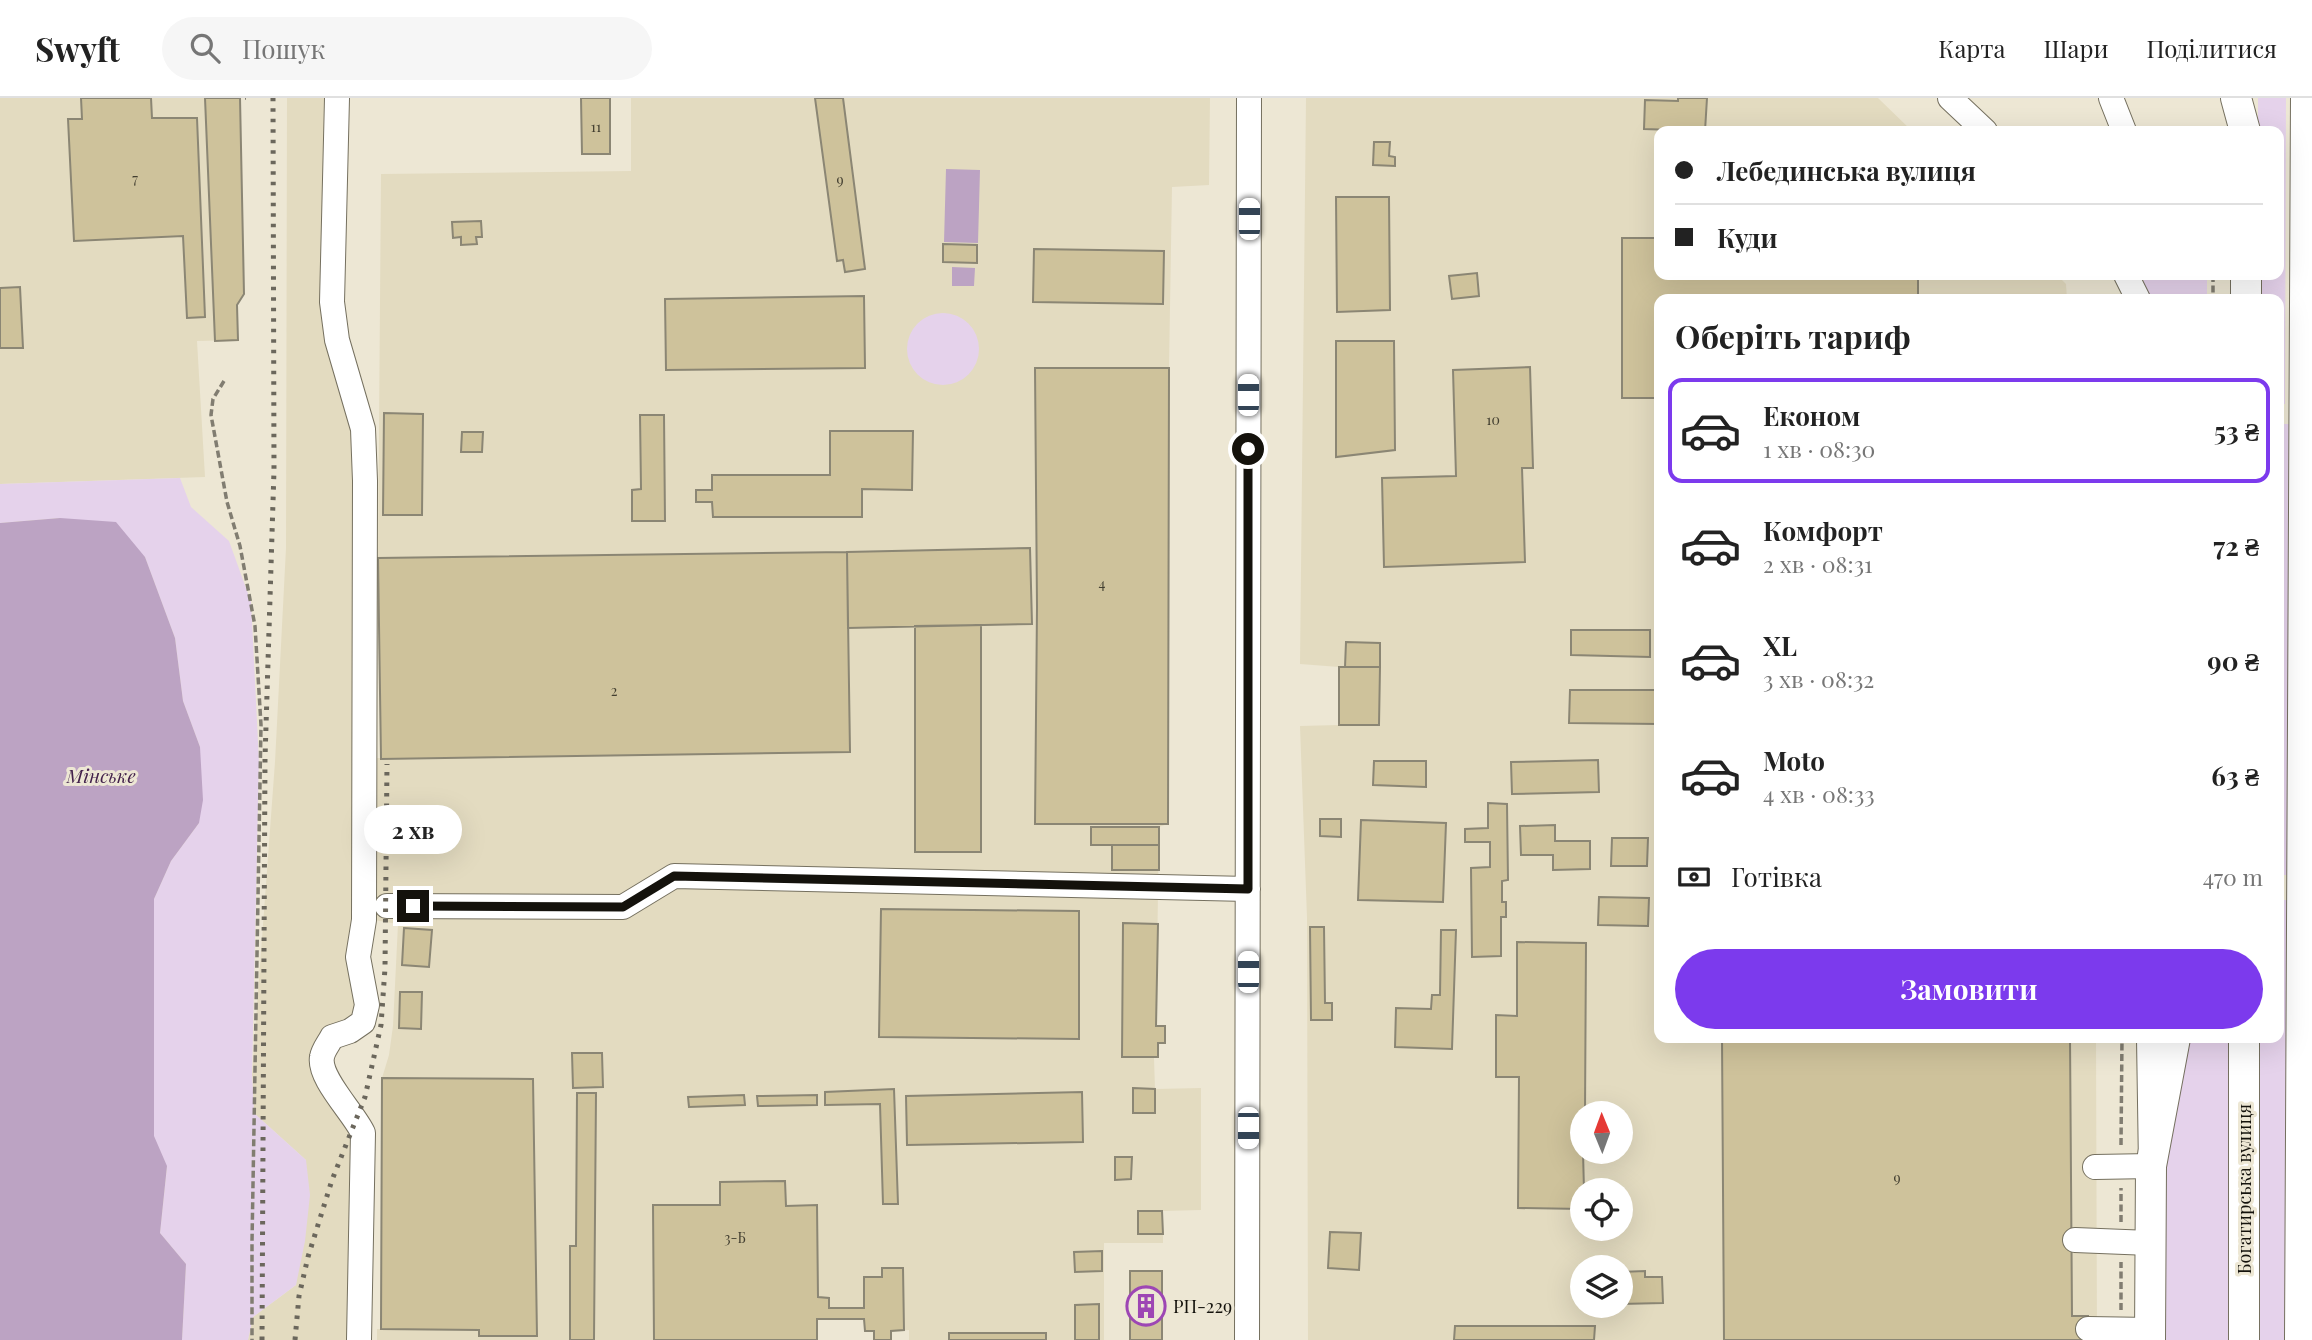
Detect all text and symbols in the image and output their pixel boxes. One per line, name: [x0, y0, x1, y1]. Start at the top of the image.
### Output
search box: [162, 17, 652, 80]
text: Swyft: [35, 26, 120, 70]
icon: search: [186, 29, 224, 67]
text: Пошук: [242, 31, 325, 66]
text: Карта: [1938, 32, 2006, 64]
text: Шари: [2044, 32, 2109, 64]
text: Поділитися: [2147, 32, 2277, 64]
house number: 11: [591, 117, 601, 136]
text: Лебединська вулиця: [1717, 153, 1976, 188]
house number: 7: [132, 169, 138, 188]
house number: 9: [836, 170, 844, 189]
car: [1239, 198, 1260, 240]
text: Куди: [1717, 220, 1778, 255]
text: Оберіть тариф: [1675, 314, 1911, 357]
car: [1238, 374, 1259, 416]
text: Економ: [1763, 398, 1860, 433]
icon: car: [1679, 399, 1742, 462]
house number: 10: [1486, 410, 1500, 429]
text: 53 ₴: [2214, 413, 2259, 448]
route start: [1232, 433, 1264, 465]
text: 1 хв · 08:30: [1763, 433, 1875, 464]
text: Комфорт: [1763, 513, 1883, 548]
icon: car: [1679, 514, 1742, 577]
text: 72 ₴: [2213, 528, 2259, 563]
text: 2 хв · 08:31: [1763, 548, 1873, 579]
house number: 4: [1099, 574, 1106, 593]
text: XL: [1763, 628, 1797, 663]
icon: car: [1679, 629, 1742, 692]
text: 90 ₴: [2207, 643, 2259, 678]
text: 3 хв · 08:32: [1763, 663, 1874, 694]
house number: 2: [611, 681, 618, 700]
text: Moto: [1763, 743, 1825, 778]
icon: car: [1679, 744, 1742, 807]
text: 63 ₴: [2211, 758, 2259, 793]
water label: Мінське: [65, 762, 136, 788]
text: 4 хв · 08:33: [1763, 778, 1875, 809]
callout: 2 хв: [364, 804, 462, 854]
text: 2 хв: [392, 814, 434, 845]
icon: cash: [1675, 858, 1713, 896]
text: Готівка: [1731, 859, 1822, 894]
text: 470 m: [2203, 861, 2263, 892]
route end: [397, 890, 429, 922]
button: Замовити: [1675, 949, 2263, 1029]
car: [1238, 951, 1259, 993]
north arrow: [1570, 1101, 1633, 1164]
map controls: [1570, 1101, 1633, 1318]
street label: Богатирська вулиця: [2232, 1103, 2256, 1274]
car: [1238, 1107, 1259, 1149]
house number: 9: [1893, 1168, 1901, 1187]
button: locate: [1570, 1178, 1633, 1241]
house number: 3-Б: [724, 1228, 746, 1247]
button: layers: [1570, 1255, 1633, 1318]
building icon: РП-229: [1125, 1285, 1167, 1327]
place label: РП-229: [1173, 1294, 1232, 1318]

